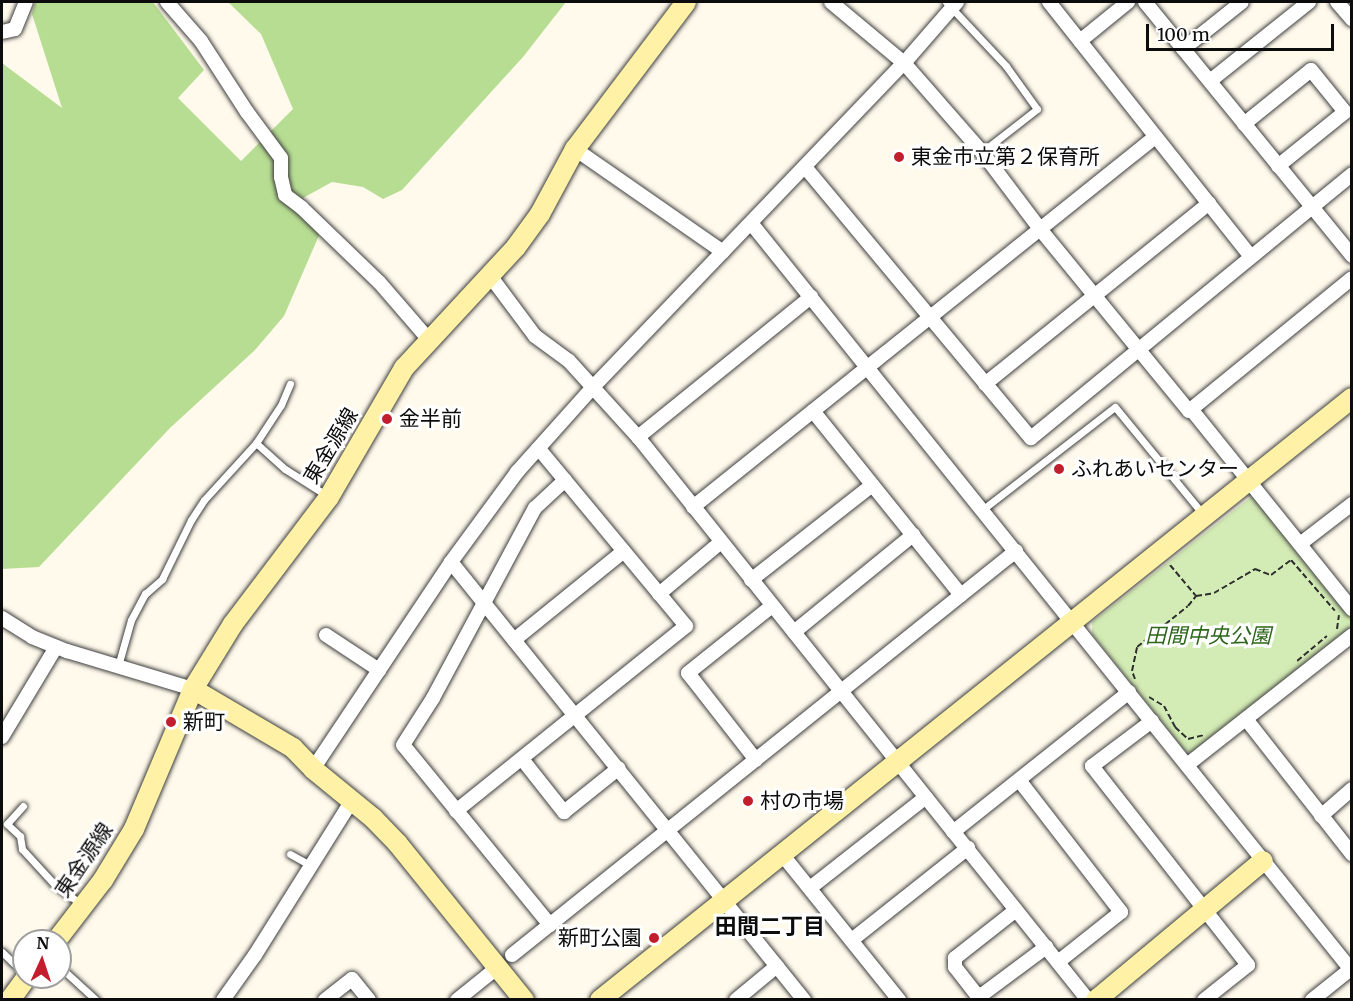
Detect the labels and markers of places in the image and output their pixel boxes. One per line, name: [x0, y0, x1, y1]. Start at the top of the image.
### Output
place label: 東金市立第２保育所: [911, 144, 1100, 170]
marker: 東金市立第２保育所: [892, 150, 906, 164]
place label: 金半前: [399, 406, 462, 432]
marker: 金半前: [380, 412, 394, 426]
place label: ふれあいセンター: [1071, 456, 1239, 482]
marker: ふれあいセンター: [1052, 462, 1066, 476]
place label: 新町: [183, 709, 225, 735]
marker: 新町: [164, 715, 178, 729]
place label: 村の市場: [760, 788, 844, 814]
marker: 村の市場: [741, 794, 755, 808]
place label: 新町公園: [558, 925, 642, 951]
marker: 新町公園: [647, 931, 661, 945]

